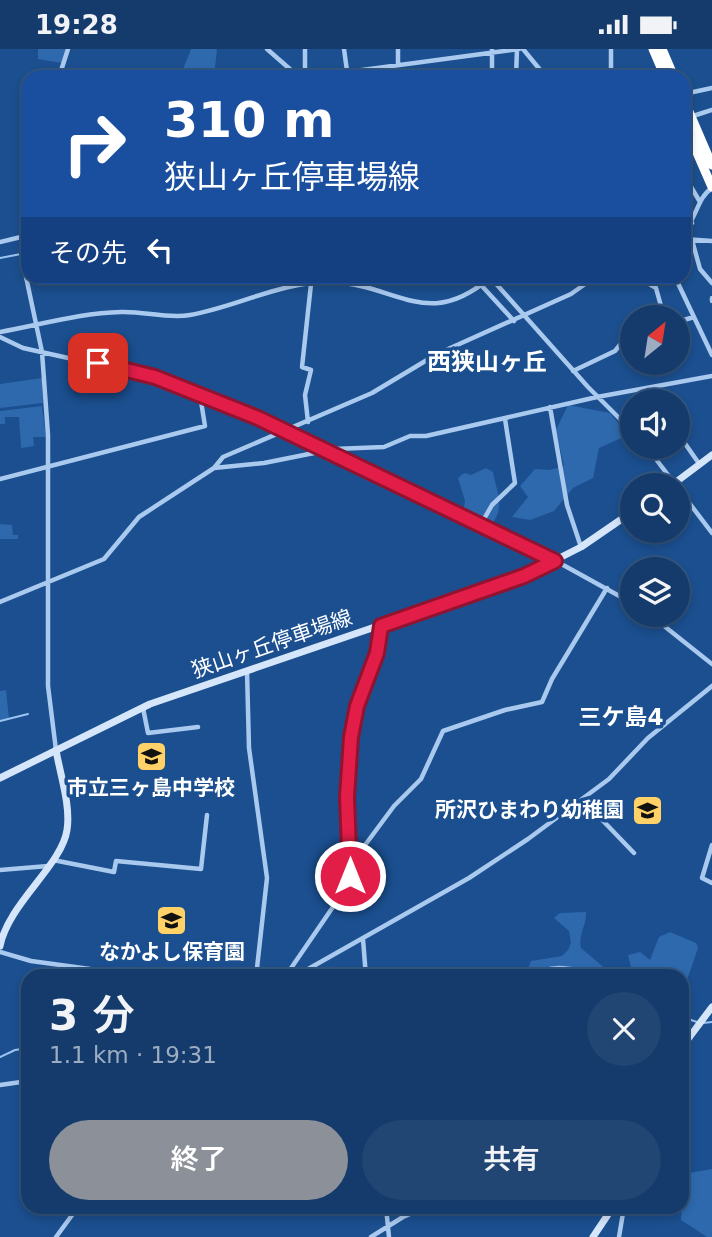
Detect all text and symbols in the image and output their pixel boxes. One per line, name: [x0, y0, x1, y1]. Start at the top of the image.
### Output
text: 19:28: [35, 10, 118, 40]
text: 310 m: [164, 92, 334, 149]
icon: right: [49, 98, 140, 189]
text: 狭山ヶ丘停車場線: [164, 158, 420, 196]
icon: left: [141, 231, 179, 269]
text: その先: [49, 238, 127, 268]
north arrow: [620, 305, 690, 375]
map controls: [620, 305, 690, 627]
pin: [68, 333, 128, 393]
icon: arrive: [79, 344, 117, 382]
district label: 西狭山ヶ丘: [427, 348, 547, 376]
button: sound: [620, 389, 690, 459]
button: search: [620, 473, 690, 543]
button: layers: [620, 557, 690, 627]
street label: 狭山ヶ丘停車場線: [189, 605, 355, 683]
district label: 三ケ島4: [578, 704, 664, 730]
school or university icon: 市立三ヶ島中学校: [134, 739, 168, 773]
place label: 市立三ヶ島中学校: [67, 776, 235, 800]
school or university icon: 所沢ひまわり幼稚園: [630, 793, 664, 827]
place label: 所沢ひまわり幼稚園: [435, 798, 624, 822]
position arrow: [313, 839, 387, 913]
school or university icon: なかよし保育園: [155, 903, 189, 937]
place label: なかよし保育園: [99, 940, 245, 964]
text: 3 分: [49, 991, 135, 1040]
button: close: [587, 992, 661, 1066]
text: 1.1 km · 19:31: [49, 1042, 217, 1068]
button: 終了: [49, 1120, 348, 1200]
button: 共有: [362, 1120, 661, 1200]

